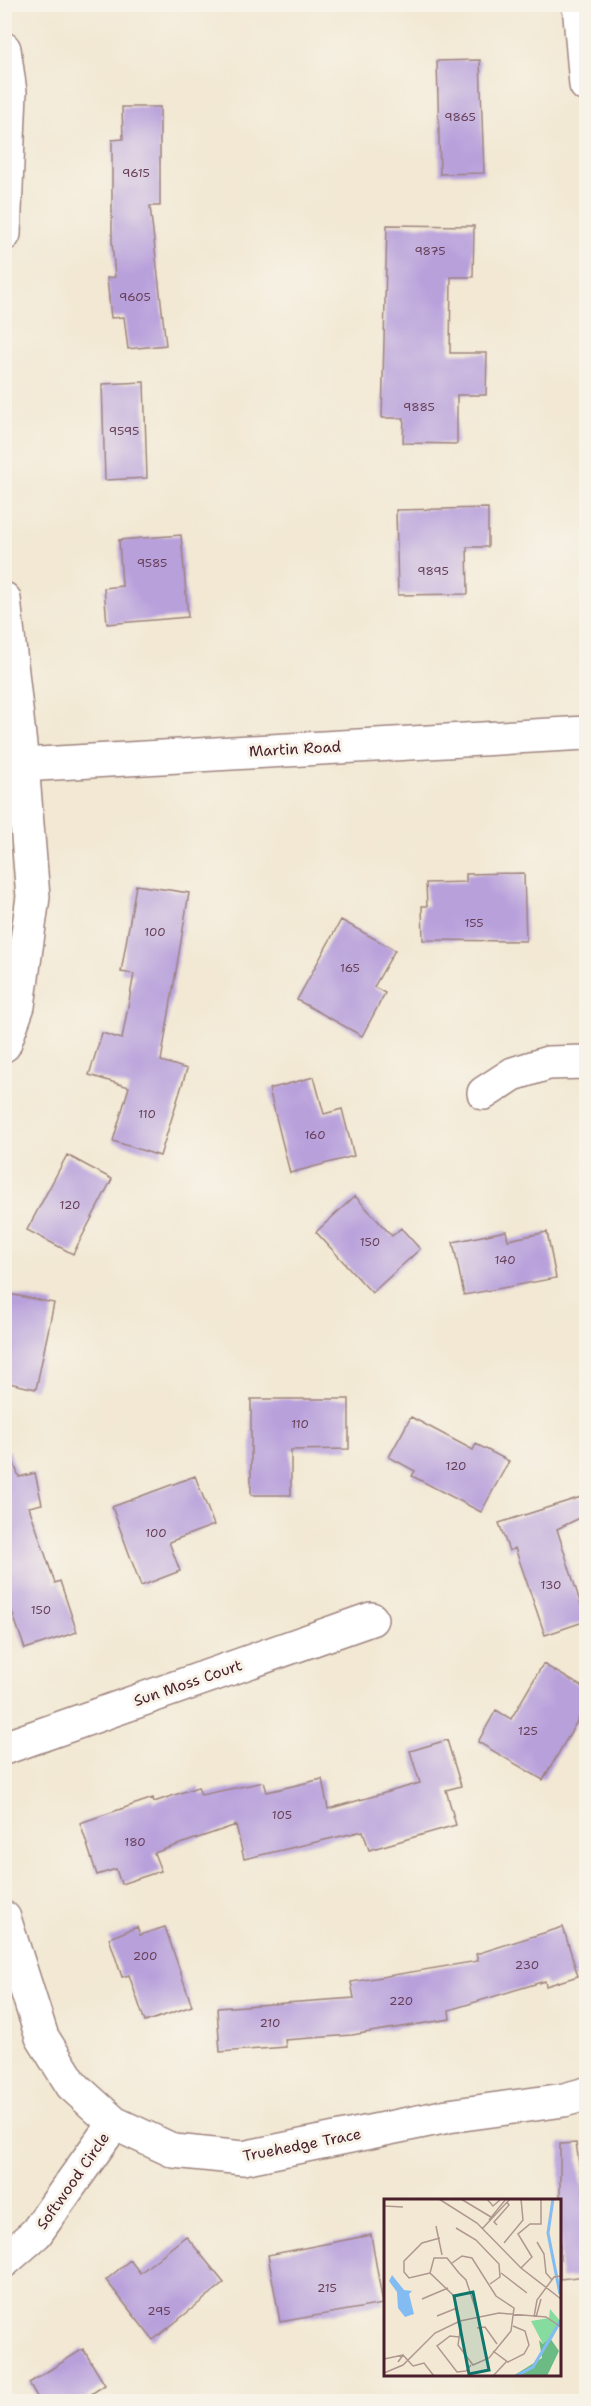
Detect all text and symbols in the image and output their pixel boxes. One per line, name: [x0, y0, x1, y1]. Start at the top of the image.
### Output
house number: 9865: [444, 109, 476, 125]
house number: 9615: [122, 165, 150, 181]
house number: 9875: [414, 243, 446, 259]
house number: 9605: [119, 289, 151, 305]
house number: 9885: [403, 399, 435, 415]
house number: 9595: [109, 423, 139, 439]
house number: 9585: [137, 555, 167, 571]
house number: 9895: [417, 563, 449, 579]
street label: Martin Road: [248, 737, 342, 761]
house number: 155: [464, 915, 484, 931]
house number: 100: [144, 924, 166, 940]
house number: 165: [340, 960, 360, 976]
house number: 110: [138, 1106, 156, 1122]
house number: 160: [304, 1127, 326, 1143]
house number: 120: [60, 1197, 80, 1213]
house number: 150: [360, 1234, 380, 1250]
house number: 140: [494, 1252, 516, 1268]
house number: 110: [291, 1416, 309, 1432]
house number: 120: [446, 1458, 466, 1474]
house number: 100: [145, 1525, 167, 1541]
house number: 130: [540, 1577, 562, 1593]
house number: 150: [31, 1602, 51, 1618]
street label: Sun Moss Court: [131, 1655, 245, 1711]
house number: 125: [518, 1723, 538, 1739]
house number: 105: [272, 1807, 292, 1823]
house number: 180: [124, 1834, 146, 1850]
house number: 200: [133, 1948, 157, 1964]
house number: 230: [515, 1957, 539, 1973]
house number: 220: [389, 1993, 413, 2009]
house number: 210: [260, 2015, 280, 2031]
street label: Truehedge Trace: [241, 2124, 363, 2166]
street label: Softwood Circle: [32, 2129, 114, 2233]
inset map: [384, 2199, 561, 2376]
house number: 215: [317, 2280, 337, 2296]
house number: 295: [147, 2303, 171, 2319]

